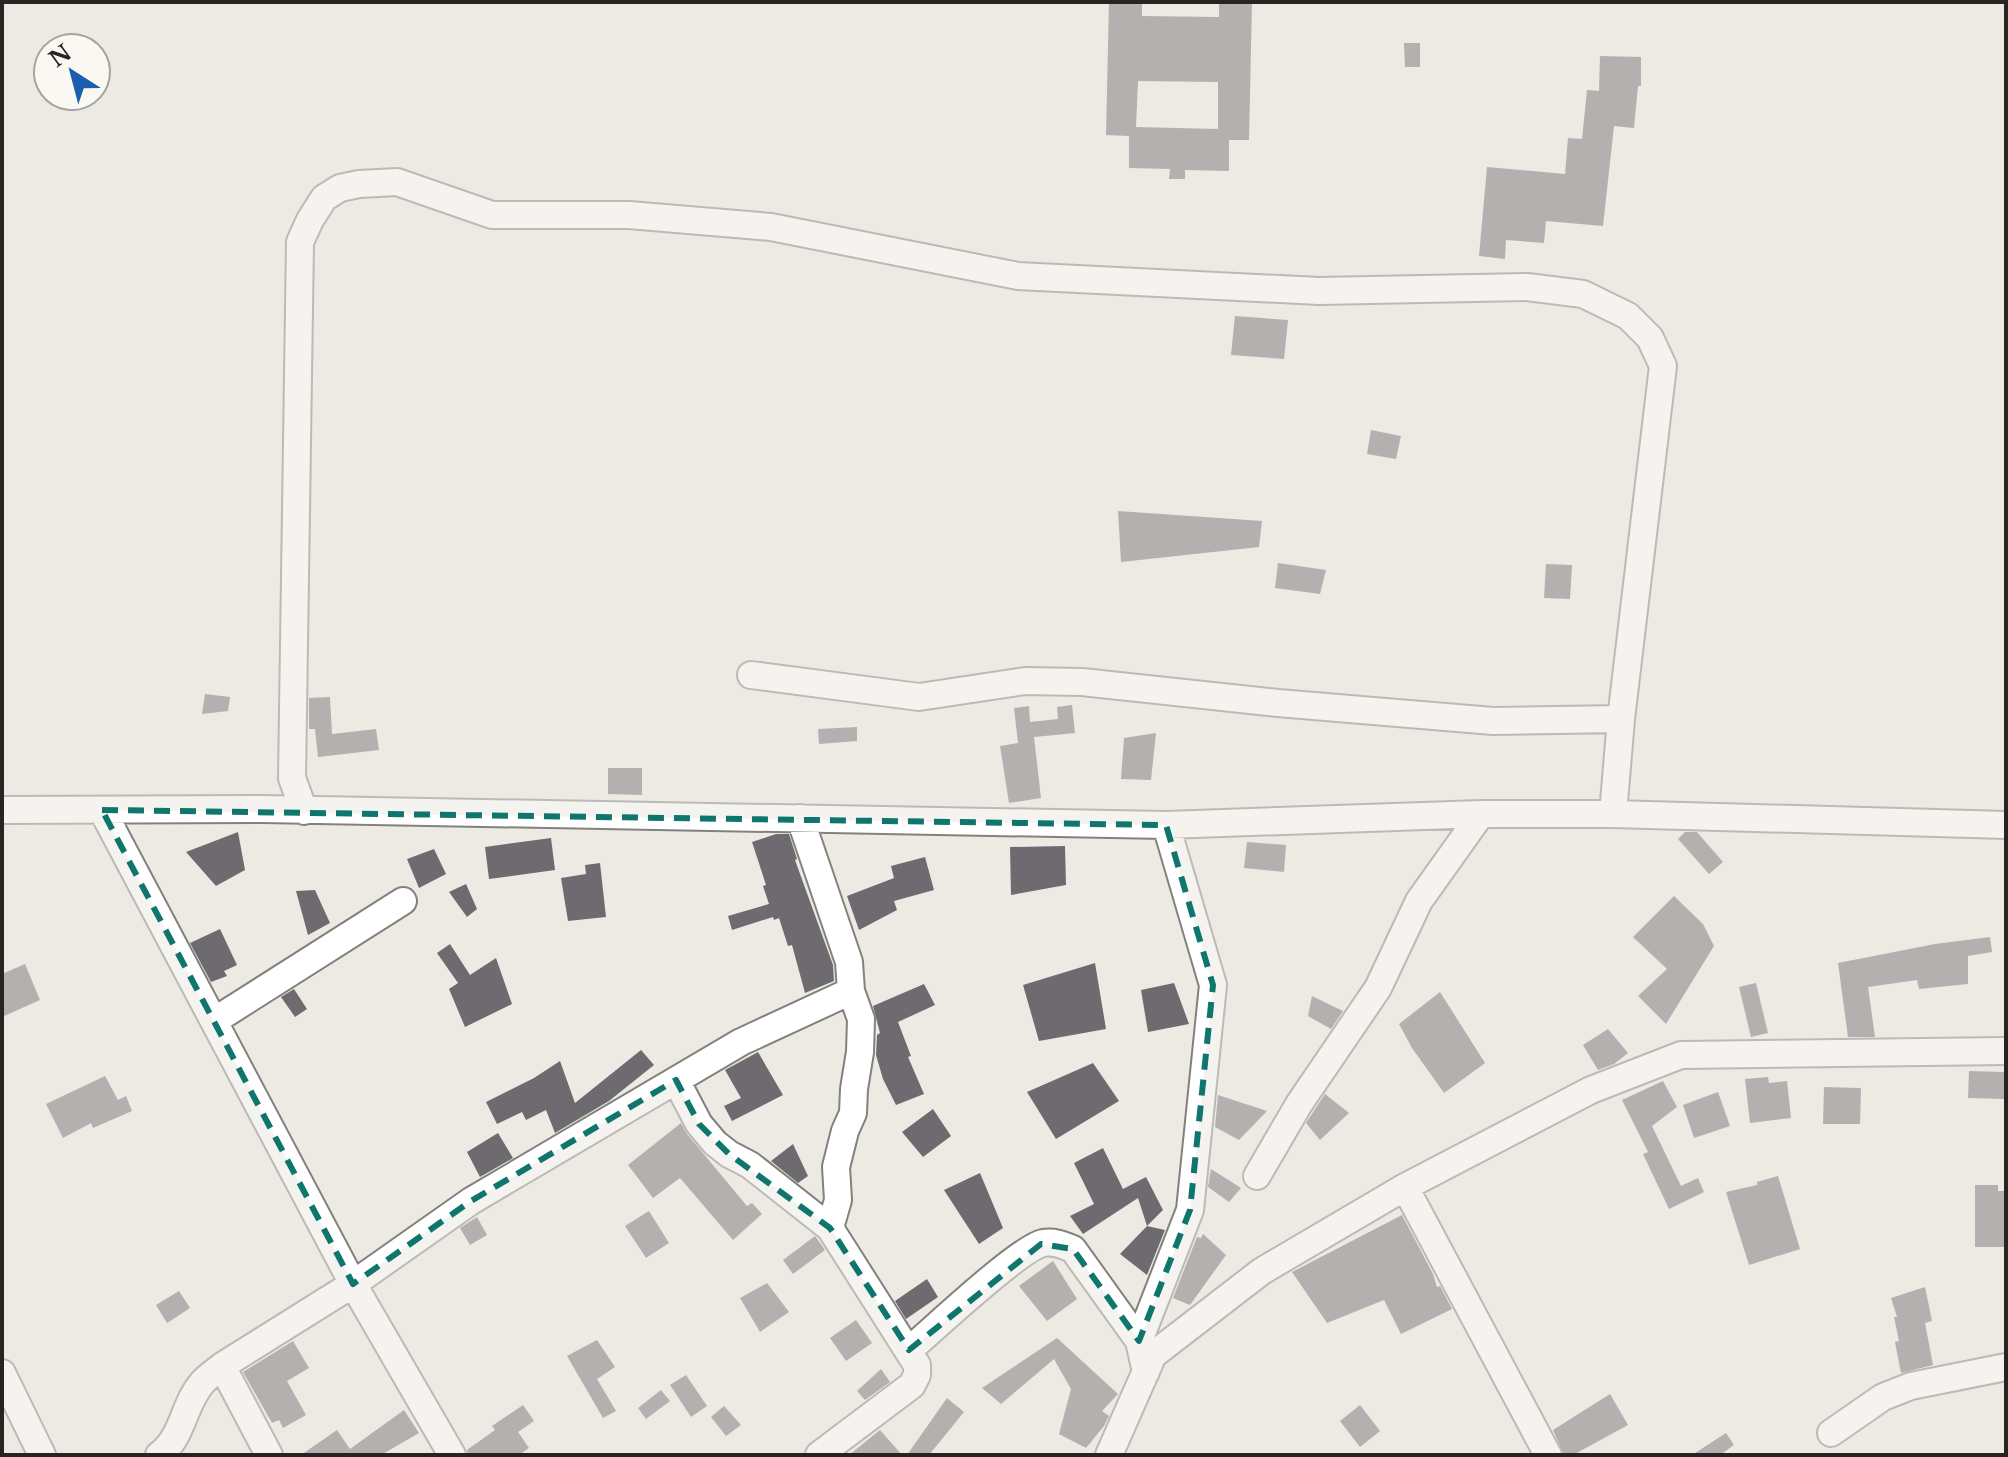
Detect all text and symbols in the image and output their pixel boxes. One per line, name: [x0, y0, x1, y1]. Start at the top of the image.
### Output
north arrow: [32, 32, 112, 112]
text: N: [44, 39, 77, 73]

